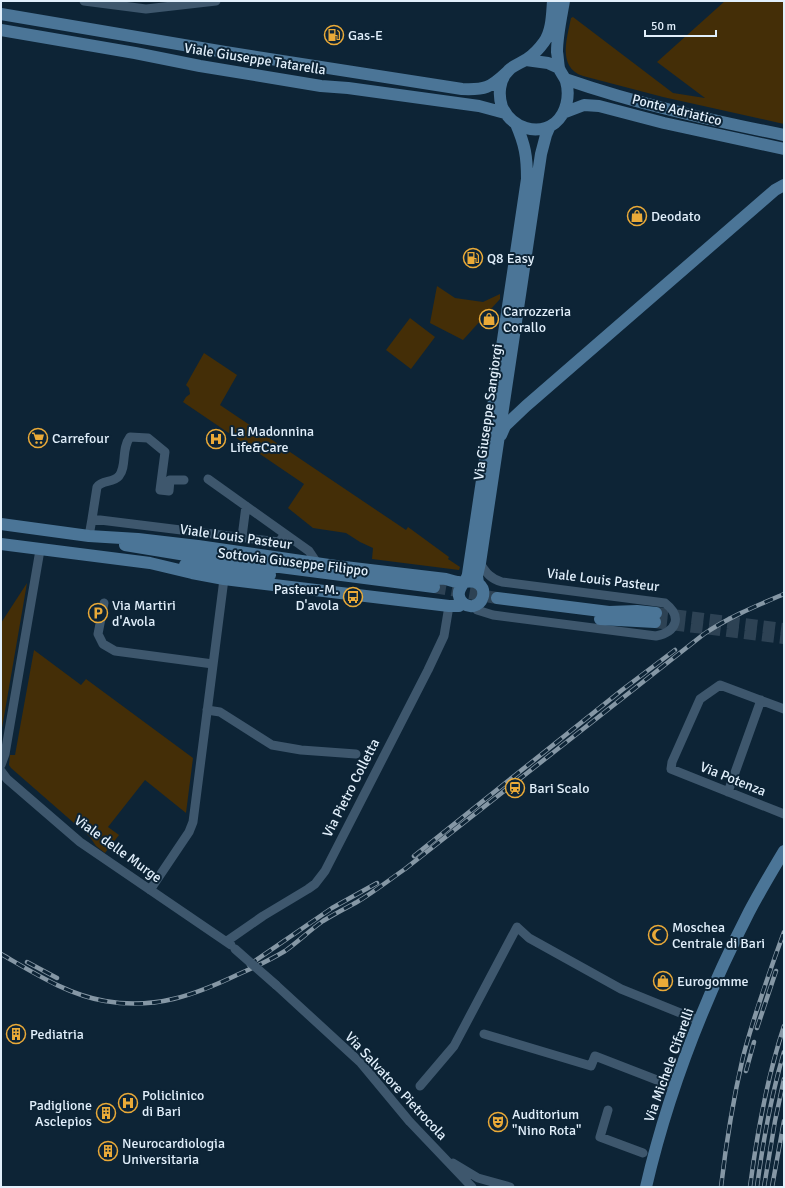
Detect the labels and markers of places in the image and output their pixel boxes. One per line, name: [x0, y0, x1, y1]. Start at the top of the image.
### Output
fuel station icon: Gas-E: [323, 24, 345, 46]
place label: Gas-E: [348, 27, 383, 44]
shop icon: Deodato: [626, 205, 648, 227]
place label: Deodato: [651, 208, 701, 225]
fuel station icon: Q8 Easy: [462, 247, 484, 269]
place label: Q8 Easy: [487, 250, 535, 267]
place label: Carrozzeria Corallo: [503, 303, 571, 336]
shop icon: Carrozzeria Corallo: [478, 308, 500, 330]
place label: La Madonnina Life&Care: [230, 423, 314, 456]
supermarket icon: Carrefour: [27, 427, 49, 449]
hospital icon: La Madonnina Life&Care: [205, 428, 227, 450]
place label: Carrefour: [52, 430, 110, 447]
place label: Pasteur-M. D'avola: [274, 581, 339, 614]
bus stop icon: Pasteur-M. D'avola: [342, 586, 364, 608]
place label: Via Martiri d'Avola: [112, 597, 176, 630]
parking icon: Via Martiri d'Avola: [87, 602, 109, 624]
station icon: Bari Scalo: [504, 777, 526, 799]
place label: Bari Scalo: [529, 780, 590, 797]
place label: Moschea Centrale di Bari: [672, 919, 765, 952]
mosque icon: Moschea Centrale di Bari: [647, 924, 669, 946]
shop icon: Eurogomme: [652, 970, 674, 992]
place label: Eurogomme: [677, 973, 749, 990]
building icon: Pediatria: [5, 1023, 27, 1045]
place label: Pediatria: [30, 1026, 84, 1043]
place label: Policlinico di Bari: [142, 1087, 204, 1120]
hospital icon: Policlinico di Bari: [117, 1092, 139, 1114]
place label: Padiglione Asclepios: [29, 1097, 92, 1130]
building icon: Padiglione Asclepios: [95, 1102, 117, 1124]
place label: Auditorium "Nino Rota": [512, 1106, 581, 1139]
theatre icon: Auditorium "Nino Rota": [487, 1111, 509, 1133]
place label: Neurocardiologia Universitaria: [122, 1135, 225, 1168]
building icon: Neurocardiologia Universitaria: [97, 1140, 119, 1162]

